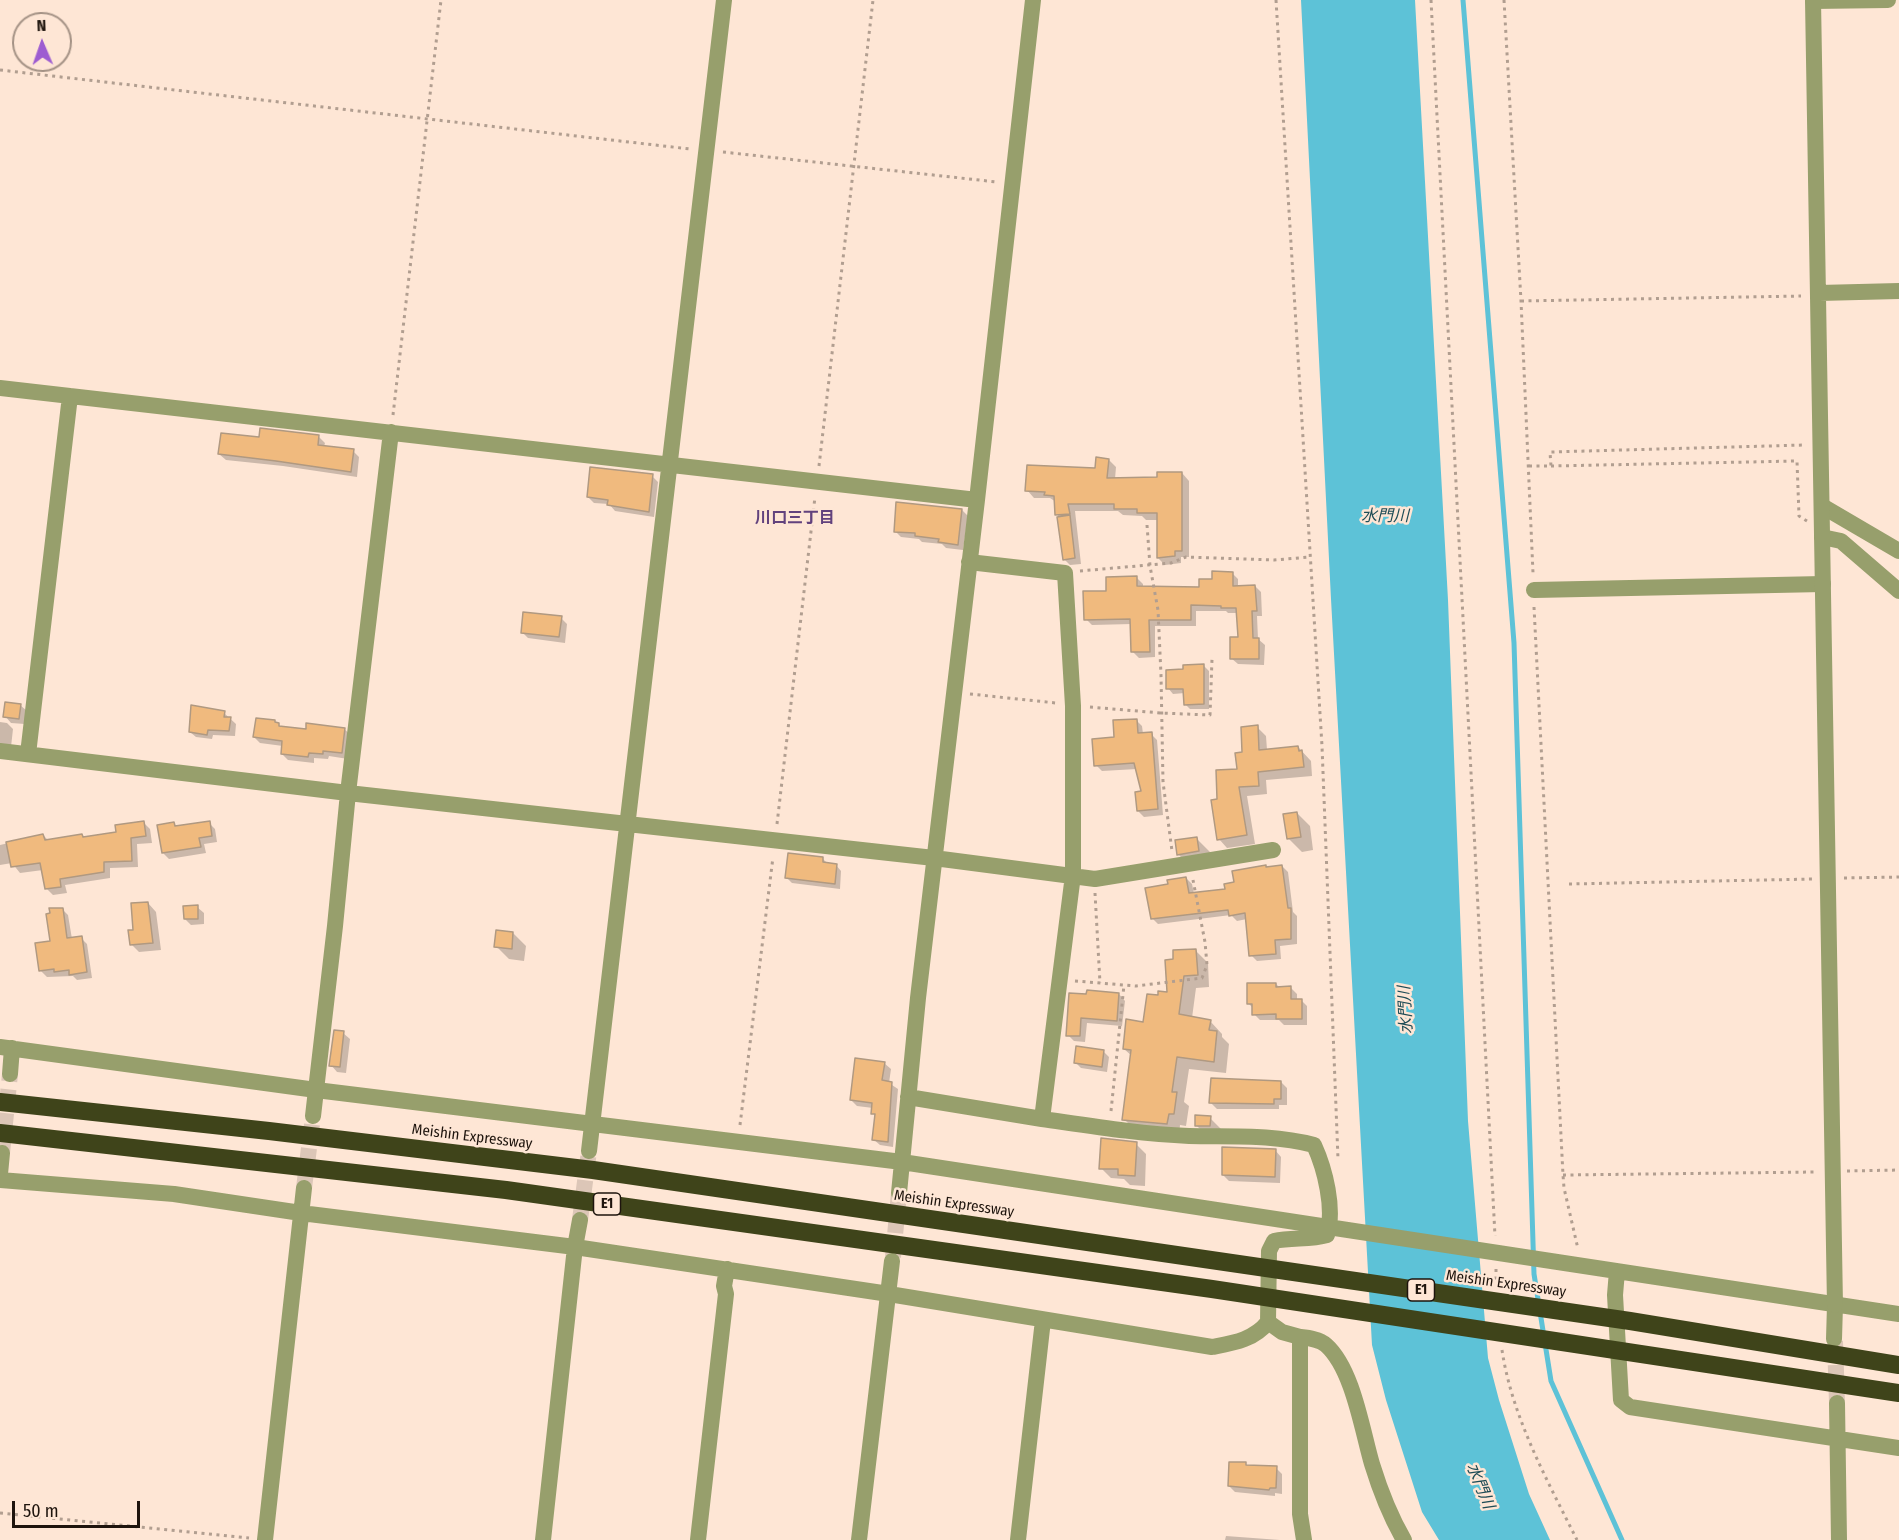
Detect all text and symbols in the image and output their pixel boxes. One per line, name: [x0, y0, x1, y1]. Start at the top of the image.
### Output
north arrow: [12, 12, 72, 72]
text: N: [36, 16, 47, 35]
water label: 水門川: [1361, 507, 1409, 527]
district label: 川口三丁目: [755, 509, 835, 529]
water label: 水門川: [1395, 986, 1417, 1034]
street label: Meishin Expressway: [411, 1121, 533, 1153]
street label: Meishin Expressway: [893, 1187, 1015, 1221]
road number: E1: [594, 1193, 620, 1215]
street label: Meishin Expressway: [1445, 1267, 1567, 1301]
road number: E1: [1408, 1279, 1434, 1301]
water label: 水門川: [1462, 1460, 1498, 1512]
scale bar: [15, 1489, 142, 1527]
text: 50 m: [23, 1500, 59, 1522]

